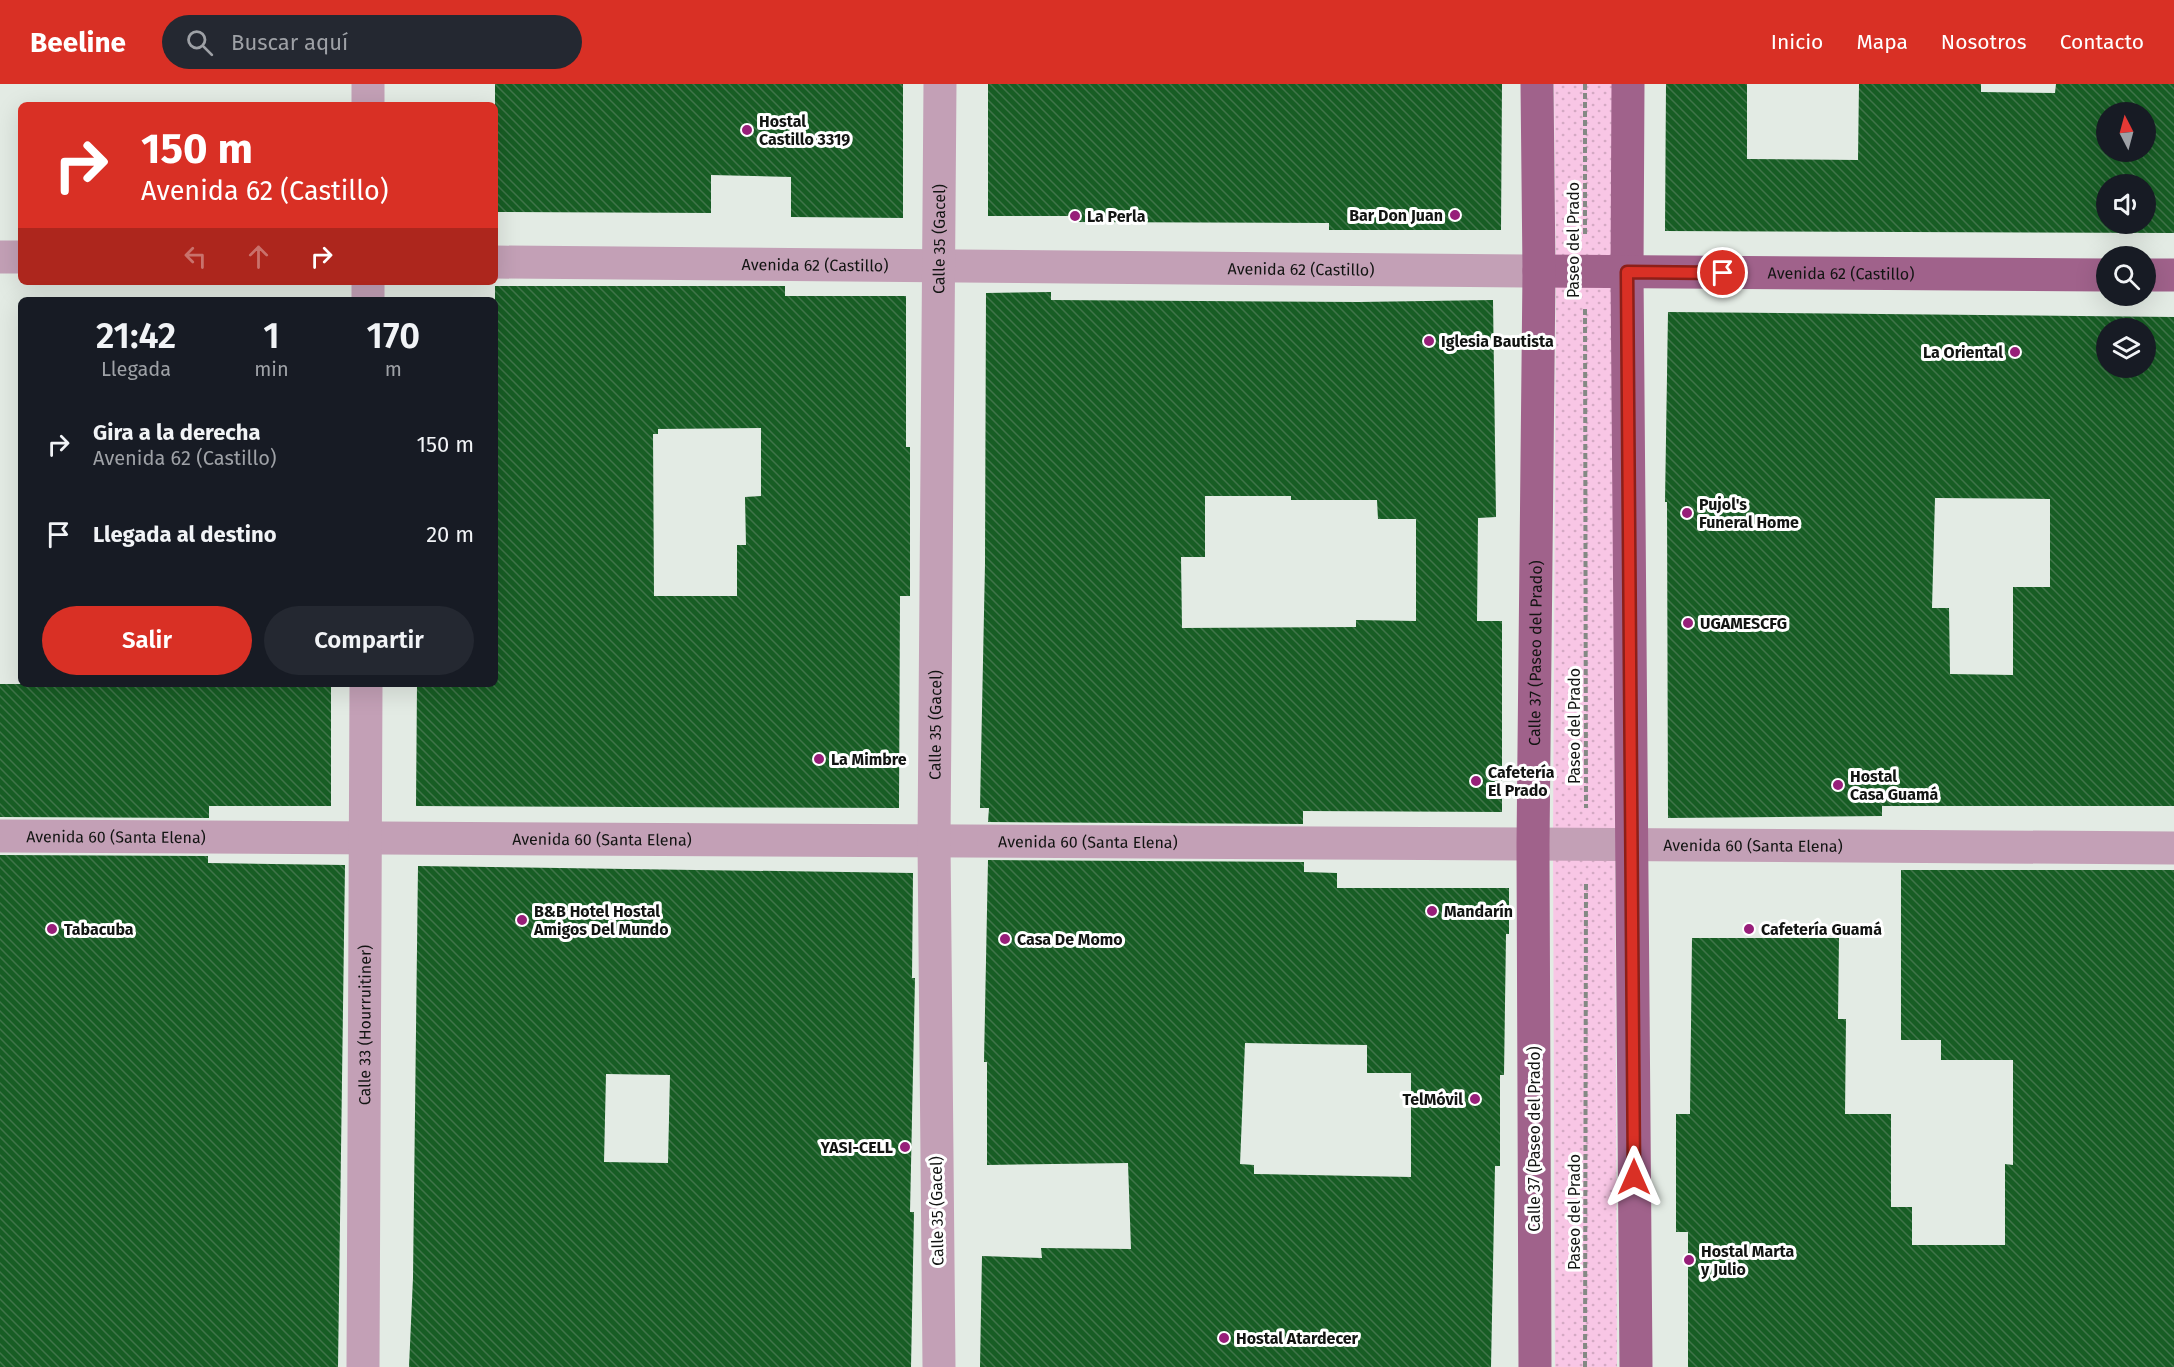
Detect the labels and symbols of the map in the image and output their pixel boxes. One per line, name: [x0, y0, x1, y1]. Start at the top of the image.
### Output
north arrow: [2096, 102, 2156, 162]
place label: Hostal Castillo 3319: [759, 112, 850, 149]
marker: Hostal Castillo 3319: [740, 123, 754, 137]
street label: Paseo del Prado: [1564, 182, 1583, 298]
street label: Calle 35 (Gacel): [929, 184, 949, 294]
place label: Bar Don Juan: [1349, 206, 1443, 225]
place label: La Perla: [1087, 207, 1146, 226]
marker: Bar Don Juan: [1448, 208, 1462, 222]
marker: La Perla: [1068, 209, 1082, 223]
pin: [1697, 247, 1748, 298]
street label: Avenida 62 (Castillo): [741, 255, 889, 275]
street label: Avenida 62 (Castillo): [1227, 259, 1374, 279]
street label: Avenida 62 (Castillo): [1767, 263, 1914, 283]
place label: Iglesia Bautista: [1441, 332, 1554, 351]
marker: Iglesia Bautista: [1422, 334, 1436, 348]
place label: La Oriental: [1923, 343, 2003, 362]
marker: La Oriental: [2008, 345, 2022, 359]
place label: Pujol's Funeral Home: [1699, 495, 1799, 532]
marker: Pujol's Funeral Home: [1680, 506, 1694, 520]
street label: Calle 37 (Paseo del Prado): [1525, 560, 1545, 746]
place label: UGAMESCFG: [1700, 614, 1787, 633]
marker: UGAMESCFG: [1681, 616, 1695, 630]
street label: Paseo del Prado: [1565, 668, 1584, 784]
street label: Calle 35 (Gacel): [925, 670, 945, 780]
place label: La Mimbre: [831, 750, 907, 769]
marker: La Mimbre: [812, 752, 826, 766]
place label: Cafetería El Prado: [1488, 763, 1555, 800]
place label: Hostal Casa Guamá: [1850, 767, 1939, 804]
marker: Cafetería El Prado: [1469, 774, 1483, 788]
marker: Hostal Casa Guamá: [1831, 778, 1845, 792]
street label: Avenida 60 (Santa Elena): [26, 827, 206, 847]
street label: Avenida 60 (Santa Elena): [512, 829, 692, 849]
street label: Avenida 60 (Santa Elena): [998, 832, 1178, 852]
street label: Avenida 60 (Santa Elena): [1663, 835, 1843, 855]
place label: B&B Hotel Hostal Amigos Del Mundo: [533, 902, 669, 939]
place label: Mandarín: [1444, 902, 1513, 921]
marker: Mandarín: [1425, 904, 1439, 918]
marker: B&B Hotel Hostal Amigos Del Mundo: [515, 913, 529, 927]
place label: Tabacuba: [64, 920, 134, 939]
place label: Cafetería Guamá: [1761, 920, 1882, 939]
marker: Tabacuba: [45, 922, 59, 936]
marker: Cafetería Guamá: [1742, 922, 1756, 936]
place label: Casa De Momo: [1017, 930, 1123, 949]
marker: Casa De Momo: [998, 932, 1012, 946]
street label: Calle 33 (Hourruitiner): [355, 945, 374, 1105]
street label: Calle 37 (Paseo del Prado): [1525, 1046, 1544, 1232]
place label: TelMóvil: [1402, 1090, 1463, 1109]
marker: TelMóvil: [1468, 1092, 1482, 1106]
place label: YASI-CELL: [820, 1138, 893, 1157]
marker: YASI-CELL: [898, 1140, 912, 1154]
position arrow: [1602, 1145, 1666, 1209]
street label: Paseo del Prado: [1565, 1154, 1584, 1270]
street label: Calle 35 (Gacel): [927, 1156, 947, 1266]
place label: Hostal Marta y Julio: [1700, 1242, 1795, 1279]
marker: Hostal Marta y Julio: [1682, 1253, 1696, 1267]
place label: Hostal Atardecer: [1236, 1329, 1359, 1348]
marker: Hostal Atardecer: [1217, 1331, 1231, 1345]

